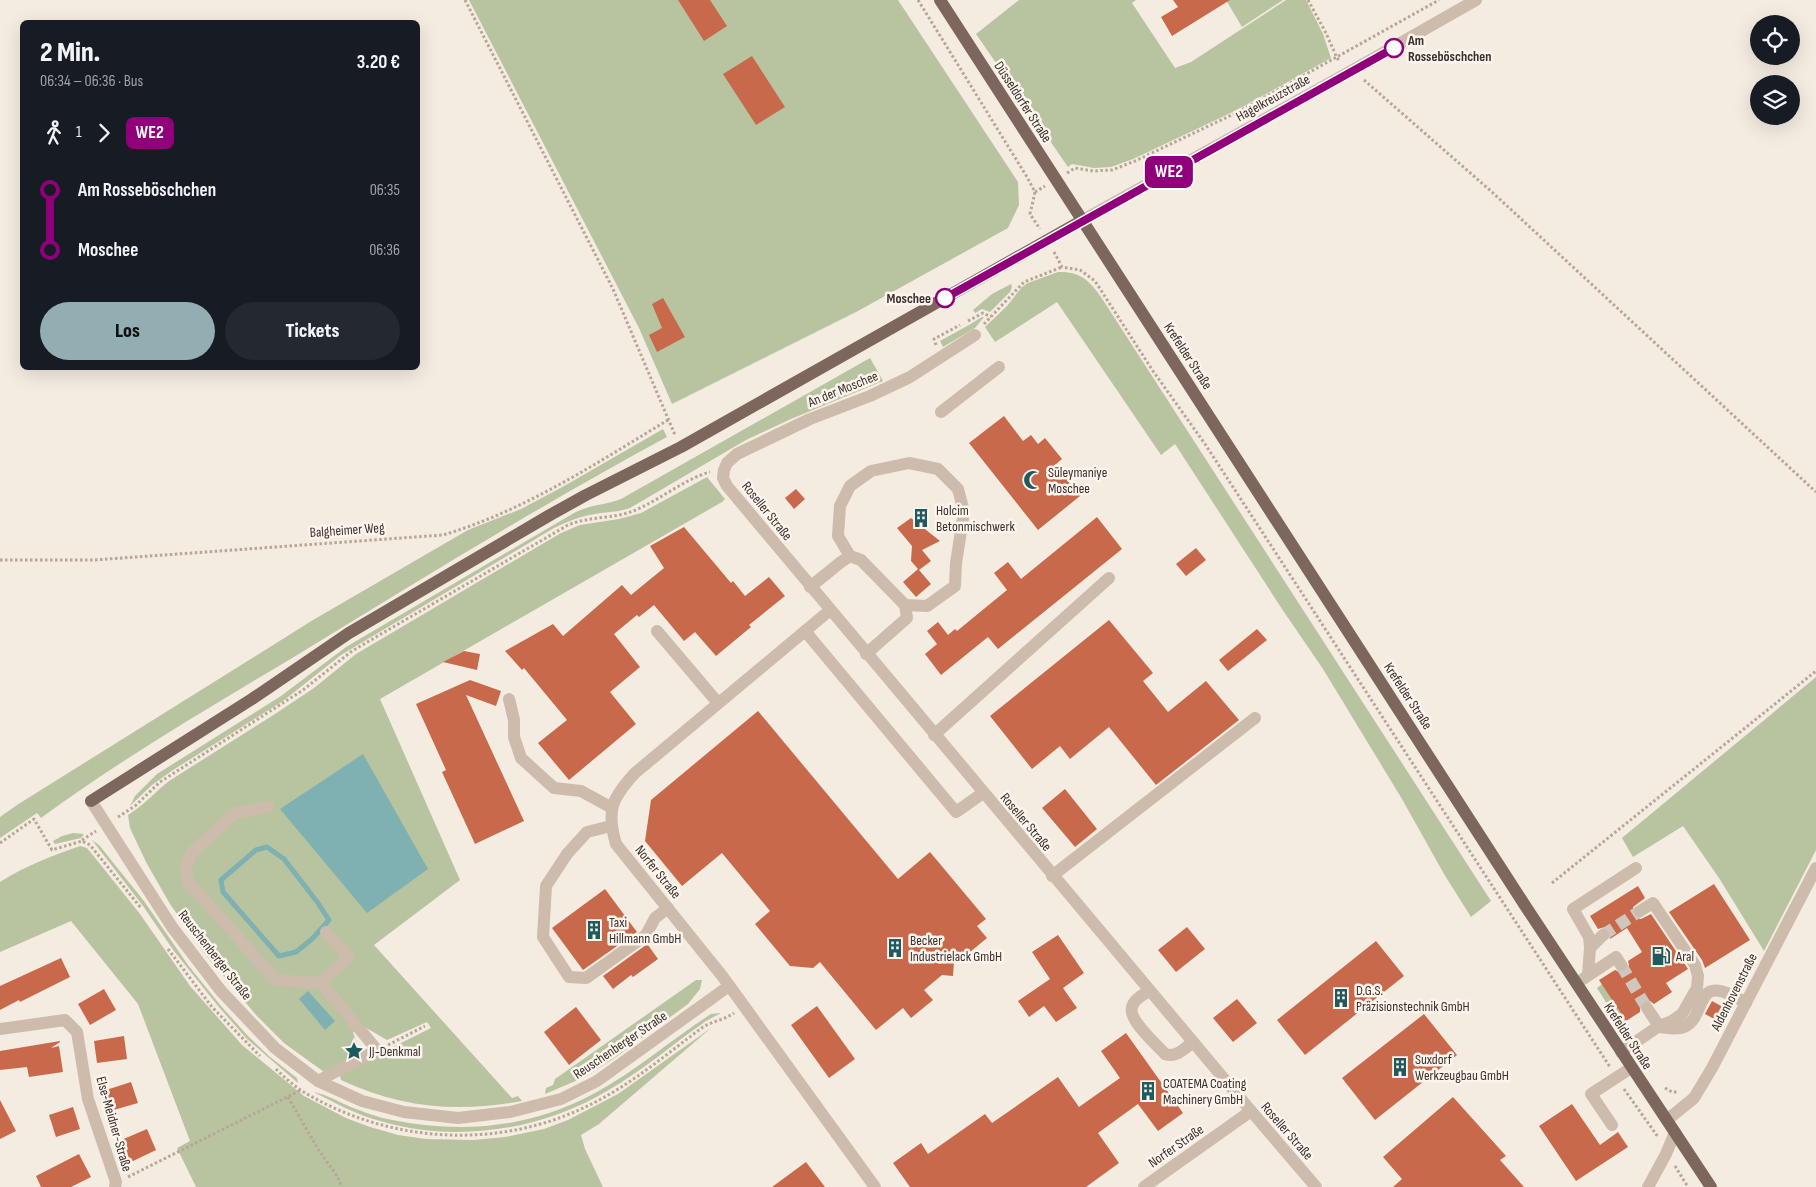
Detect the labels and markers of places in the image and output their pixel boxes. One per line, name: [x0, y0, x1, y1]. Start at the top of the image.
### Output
place label: Am Rosseböschchen: [1407, 32, 1491, 65]
marker: Am Rosseböschchen: [1384, 38, 1404, 58]
marker: Moschee: [935, 288, 955, 308]
place label: Moschee: [887, 290, 931, 307]
place label: Süleymaniye Moschee: [1048, 464, 1107, 497]
mosque icon: Süleymaniye Moschee: [1022, 469, 1044, 491]
place label: Holcim Betonmischwerk: [936, 502, 1015, 535]
building icon: Holcim Betonmischwerk: [910, 507, 932, 529]
place label: Taxi Hillmann GmbH: [609, 914, 681, 947]
building icon: Taxi Hillmann GmbH: [583, 919, 605, 941]
place label: Becker Industrielack GmbH: [910, 932, 1002, 965]
building icon: Becker Industrielack GmbH: [884, 937, 906, 959]
fuel station icon: Aral: [1650, 945, 1672, 967]
place label: Aral: [1675, 948, 1694, 965]
place label: D.G.S. Präzisionstechnik GmbH: [1356, 982, 1470, 1015]
building icon: D.G.S. Präzisionstechnik GmbH: [1330, 987, 1352, 1009]
place icon: JJ-Denkmal: [343, 1040, 365, 1062]
place label: JJ-Denkmal: [368, 1043, 421, 1060]
place label: Suxdorf Werkzeugbau GmbH: [1415, 1051, 1509, 1084]
building icon: Suxdorf Werkzeugbau GmbH: [1389, 1056, 1411, 1078]
place label: COATEMA Coating Machinery GmbH: [1163, 1075, 1247, 1108]
building icon: COATEMA Coating Machinery GmbH: [1137, 1080, 1159, 1102]

